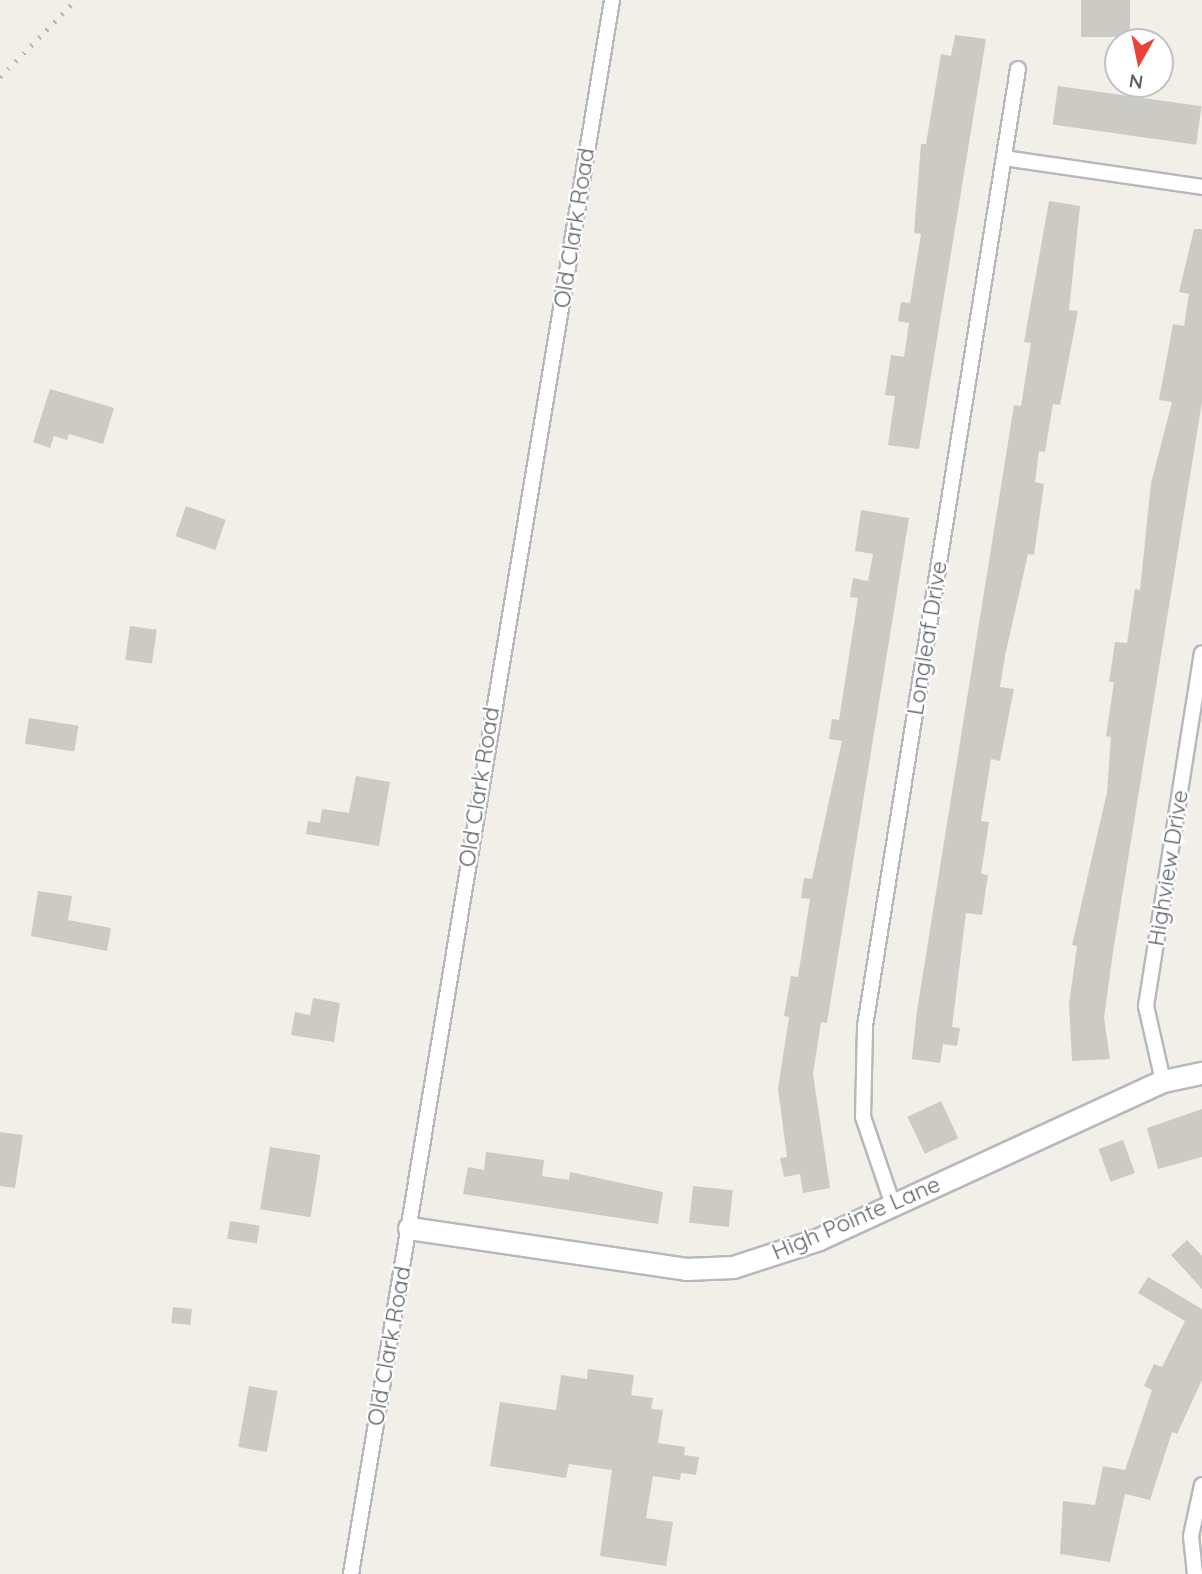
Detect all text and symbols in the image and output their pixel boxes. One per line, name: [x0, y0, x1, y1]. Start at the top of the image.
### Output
north arrow: [1104, 28, 1174, 98]
text: N: [1127, 69, 1145, 95]
street label: Old Clark Road: [548, 146, 600, 310]
street label: Longleaf Drive: [901, 559, 953, 717]
street label: Old Clark Road: [453, 705, 505, 869]
street label: Highview Drive: [1142, 788, 1194, 948]
street label: High Pointe Lane: [768, 1170, 944, 1266]
street label: Old Clark Road: [361, 1264, 417, 1428]

